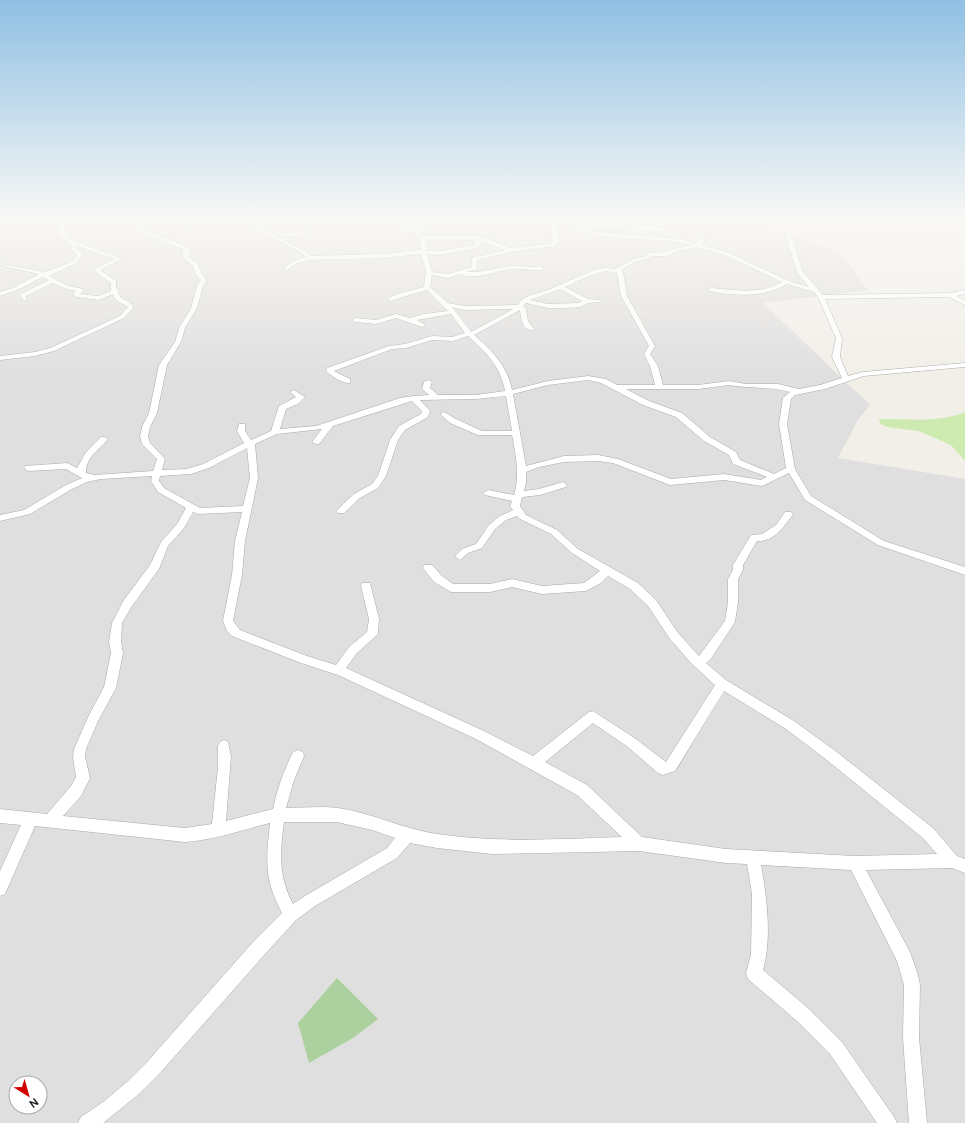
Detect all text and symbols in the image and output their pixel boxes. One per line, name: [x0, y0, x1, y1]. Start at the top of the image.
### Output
north arrow: [8, 1075, 48, 1115]
text: N: [27, 1095, 41, 1111]

